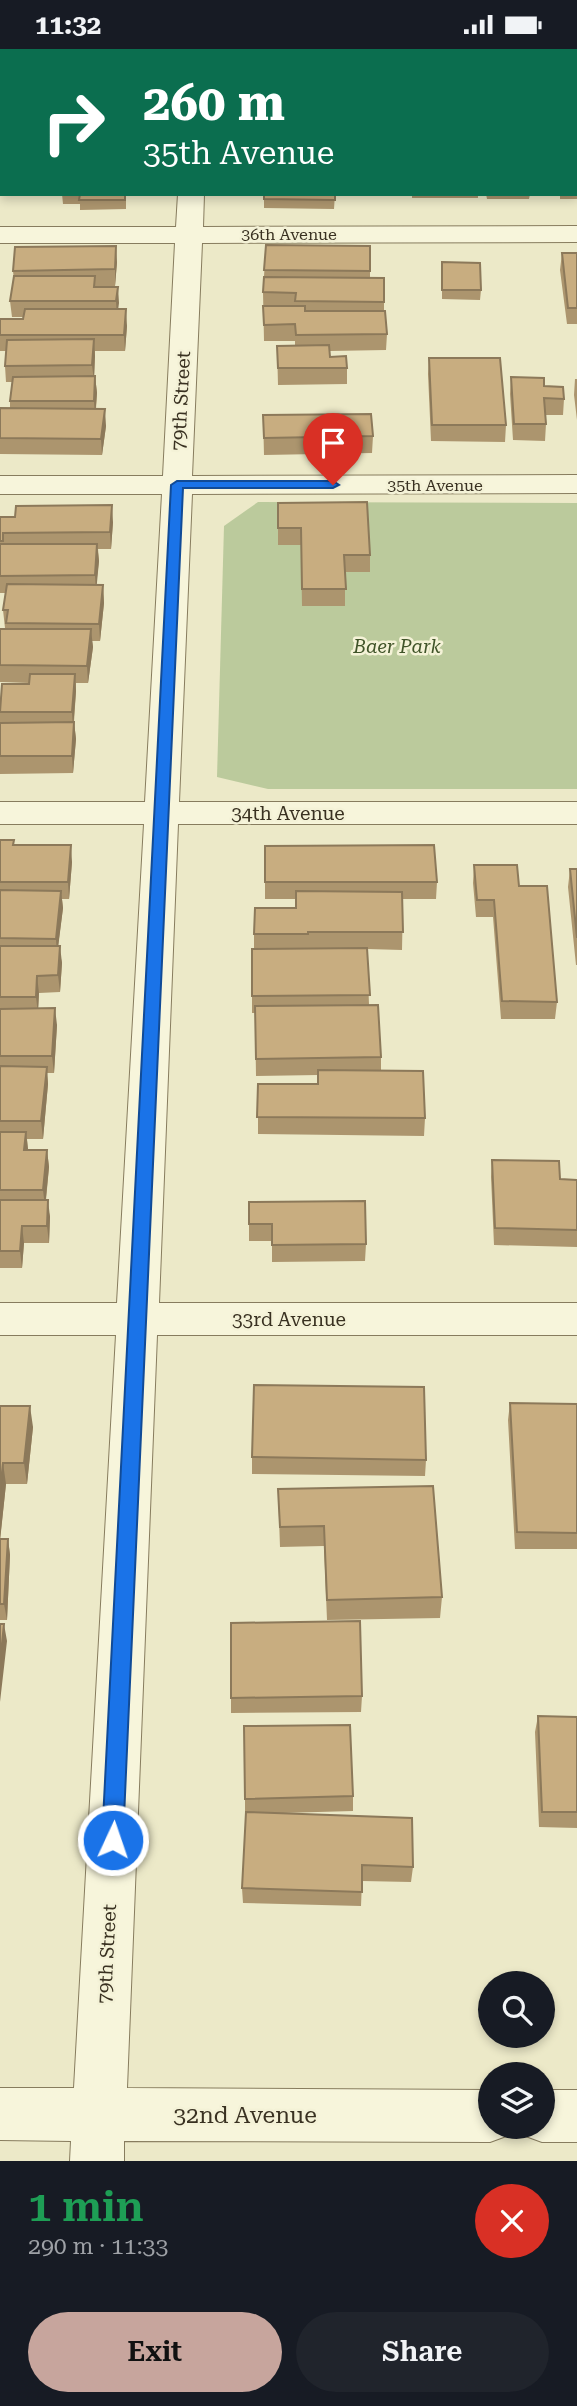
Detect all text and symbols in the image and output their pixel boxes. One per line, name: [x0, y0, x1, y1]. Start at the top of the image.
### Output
text: 11:32: [35, 10, 101, 40]
text: 260 m: [143, 75, 285, 132]
icon: right: [28, 77, 119, 168]
text: 35th Avenue: [143, 134, 334, 172]
street label: 36th Avenue: [241, 225, 337, 244]
street label: 79th Street: [167, 350, 195, 452]
pin: [303, 413, 363, 485]
icon: arrive: [314, 424, 352, 462]
street label: 35th Avenue: [387, 476, 483, 495]
park label: Baer Park: [352, 635, 442, 658]
street label: 34th Avenue: [231, 802, 345, 825]
street label: 33rd Avenue: [232, 1308, 346, 1331]
position arrow: [76, 1803, 150, 1877]
street label: 79th Street: [93, 1903, 121, 2005]
map controls: [478, 1971, 555, 2139]
button: search: [478, 1971, 555, 2048]
button: layers: [478, 2062, 555, 2139]
street label: 32nd Avenue: [173, 2102, 317, 2129]
text: 1 min: [28, 2182, 144, 2231]
button: close: [475, 2184, 549, 2258]
text: 290 m · 11:33: [28, 2233, 168, 2260]
button: Exit: [28, 2312, 282, 2392]
button: Share: [296, 2312, 549, 2392]

